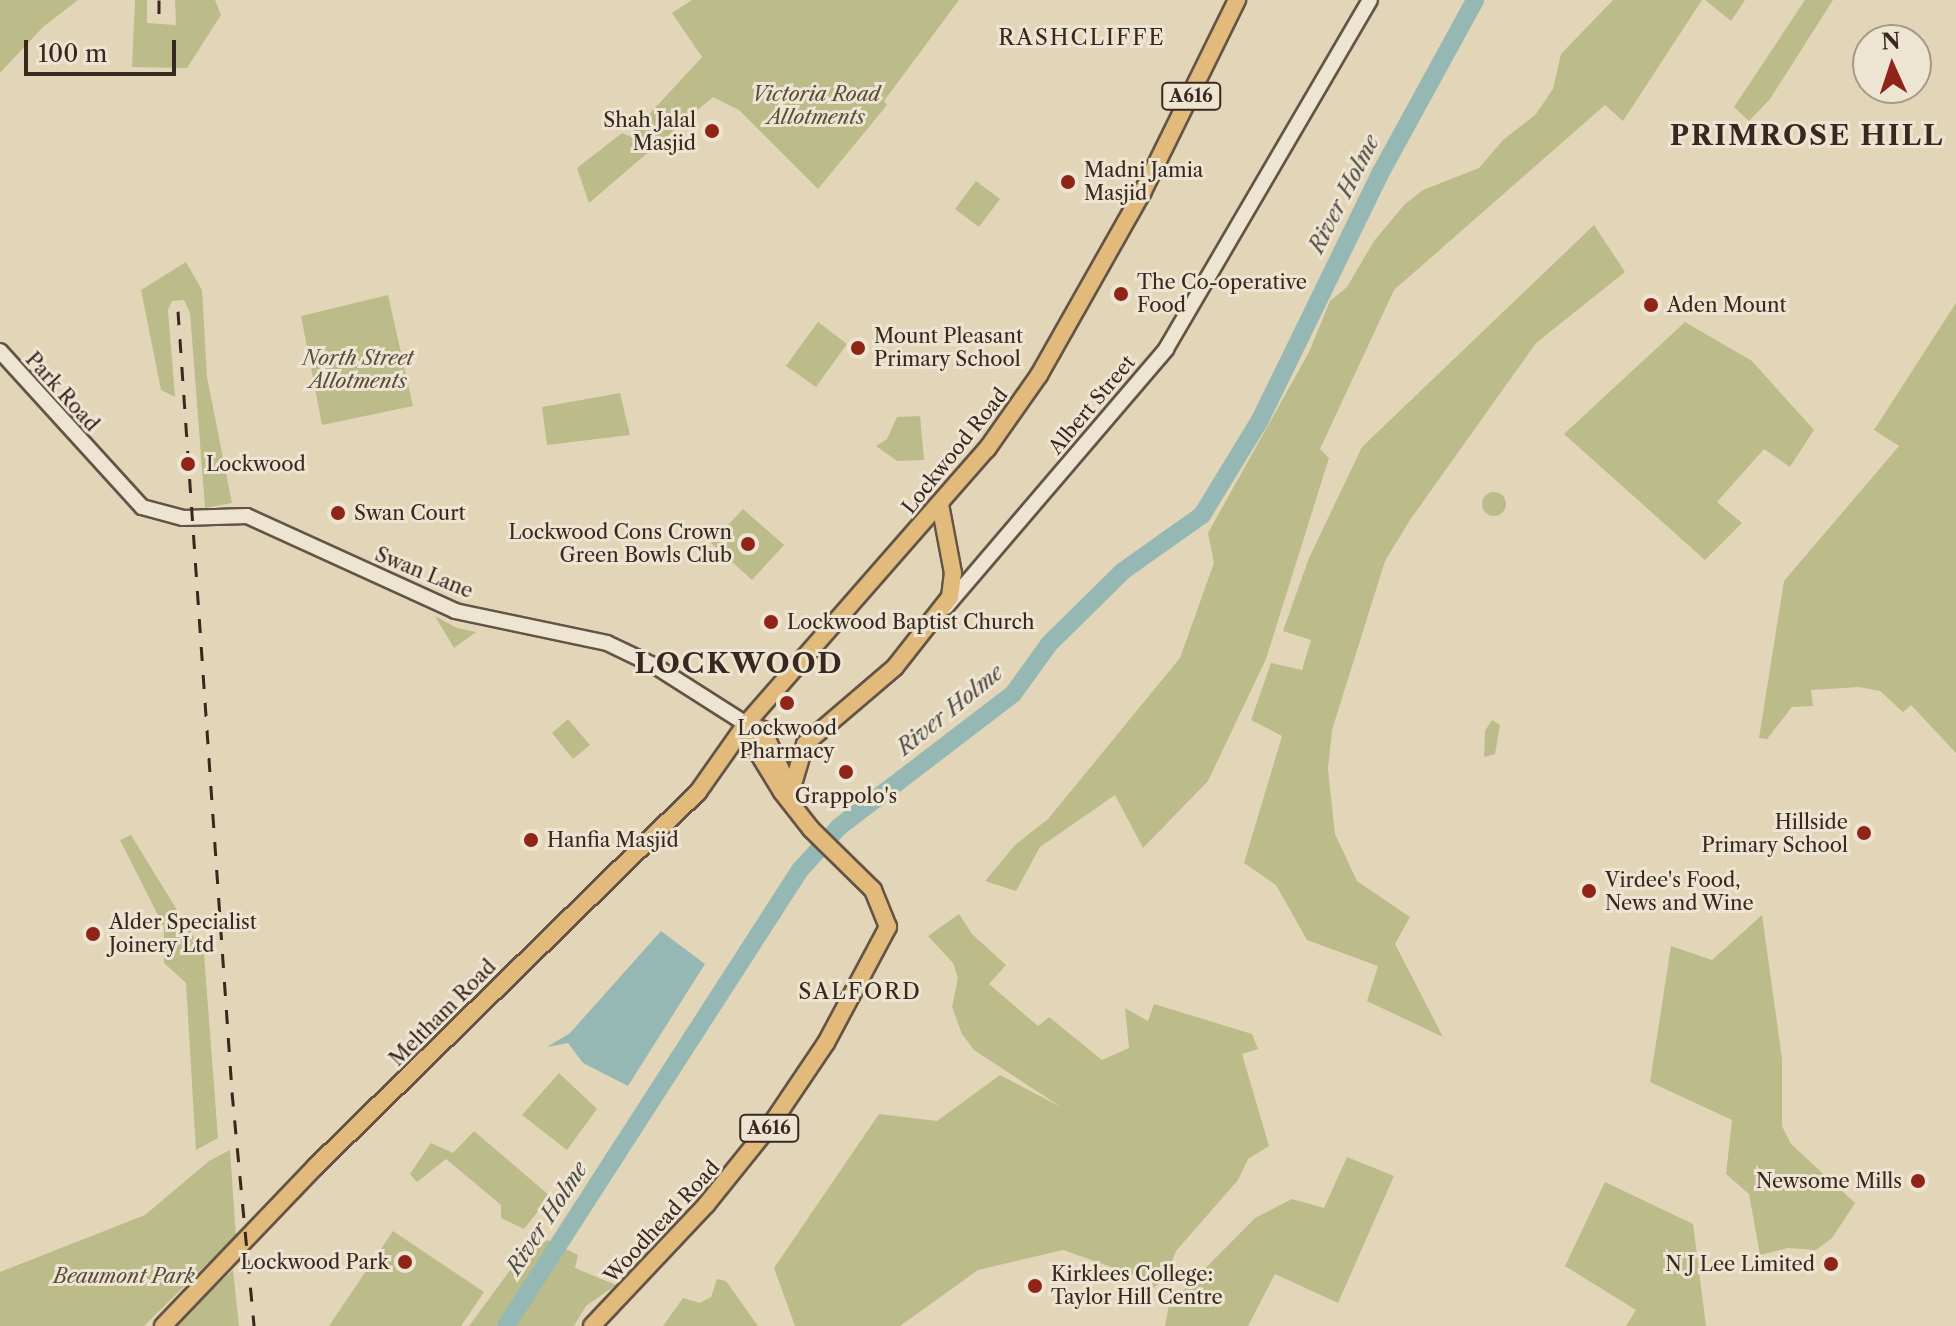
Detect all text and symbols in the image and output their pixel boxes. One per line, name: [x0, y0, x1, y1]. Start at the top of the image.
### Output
scale bar: [28, 24, 180, 74]
north arrow: [1852, 24, 1932, 104]
district label: RASHCLIFFE: [998, 25, 1166, 51]
text: N: [1881, 28, 1901, 56]
text: 100 m: [38, 39, 107, 68]
park label: Victoria Road Allotments: [752, 82, 880, 129]
road number: A616: [1161, 82, 1221, 110]
place label: Shah Jalal Masjid: [603, 108, 696, 155]
district label: PRIMROSE HILL: [1670, 118, 1944, 152]
marker: Shah Jalal Masjid: [703, 122, 721, 140]
water label: River Holme: [1303, 131, 1385, 257]
place label: Madni Jamia Masjid: [1084, 158, 1203, 205]
marker: Madni Jamia Masjid: [1059, 173, 1077, 191]
place label: The Co-operative Food: [1137, 270, 1307, 317]
marker: The Co-operative Food: [1112, 285, 1130, 303]
place label: Aden Mount: [1667, 293, 1787, 317]
marker: Aden Mount: [1642, 296, 1660, 314]
place label: Mount Pleasant Primary School: [874, 324, 1023, 371]
marker: Mount Pleasant Primary School: [849, 339, 867, 357]
park label: North Street Allotments: [302, 346, 414, 393]
street label: Park Road: [20, 347, 104, 437]
street label: Albert Street: [1044, 351, 1140, 459]
street label: Lockwood Road: [897, 383, 1013, 519]
place label: Lockwood: [206, 452, 306, 476]
marker: Lockwood: [177, 453, 199, 475]
place label: Swan Court: [354, 501, 466, 525]
marker: Swan Court: [329, 504, 347, 522]
place label: Lockwood Cons Crown Green Bowls Club: [508, 520, 732, 567]
marker: Lockwood Cons Crown Green Bowls Club: [739, 535, 757, 553]
street label: Swan Lane: [371, 542, 477, 604]
place label: Lockwood Baptist Church: [787, 610, 1034, 634]
marker: Lockwood Baptist Church: [762, 613, 780, 631]
district label: LOCKWOOD: [634, 646, 844, 680]
water label: River Holme: [892, 659, 1008, 761]
marker: Lockwood Pharmacy: [778, 694, 796, 712]
place label: Lockwood Pharmacy: [737, 716, 837, 763]
marker: Grappolo's: [837, 763, 855, 781]
place label: Grappolo's: [795, 784, 897, 808]
place label: Hillside Primary School: [1701, 810, 1848, 857]
marker: Hillside Primary School: [1855, 824, 1873, 842]
place label: Hanfia Masjid: [547, 828, 679, 852]
marker: Hanfia Masjid: [522, 831, 540, 849]
place label: Virdee's Food, News and Wine: [1605, 868, 1754, 915]
marker: Virdee's Food, News and Wine: [1580, 882, 1598, 900]
place label: Alder Specialist Joinery Ltd: [109, 910, 257, 957]
marker: Alder Specialist Joinery Ltd: [84, 925, 102, 943]
street label: Meltham Road: [385, 955, 501, 1071]
district label: SALFORD: [798, 979, 922, 1005]
road number: A616: [739, 1114, 799, 1142]
street label: Woodhead Road: [599, 1156, 725, 1288]
water label: River Holme: [501, 1157, 593, 1279]
place label: Newsome Mills: [1756, 1169, 1902, 1193]
marker: Newsome Mills: [1909, 1172, 1927, 1190]
place label: Lockwood Park: [241, 1250, 389, 1274]
place label: N J Lee Limited: [1665, 1252, 1815, 1276]
marker: Lockwood Park: [396, 1253, 414, 1271]
marker: N J Lee Limited: [1822, 1255, 1840, 1273]
place label: Kirklees College: Taylor Hill Centre: [1051, 1262, 1223, 1309]
park label: Beaumont Park: [53, 1264, 195, 1288]
marker: Kirklees College: Taylor Hill Centre: [1026, 1277, 1044, 1295]

